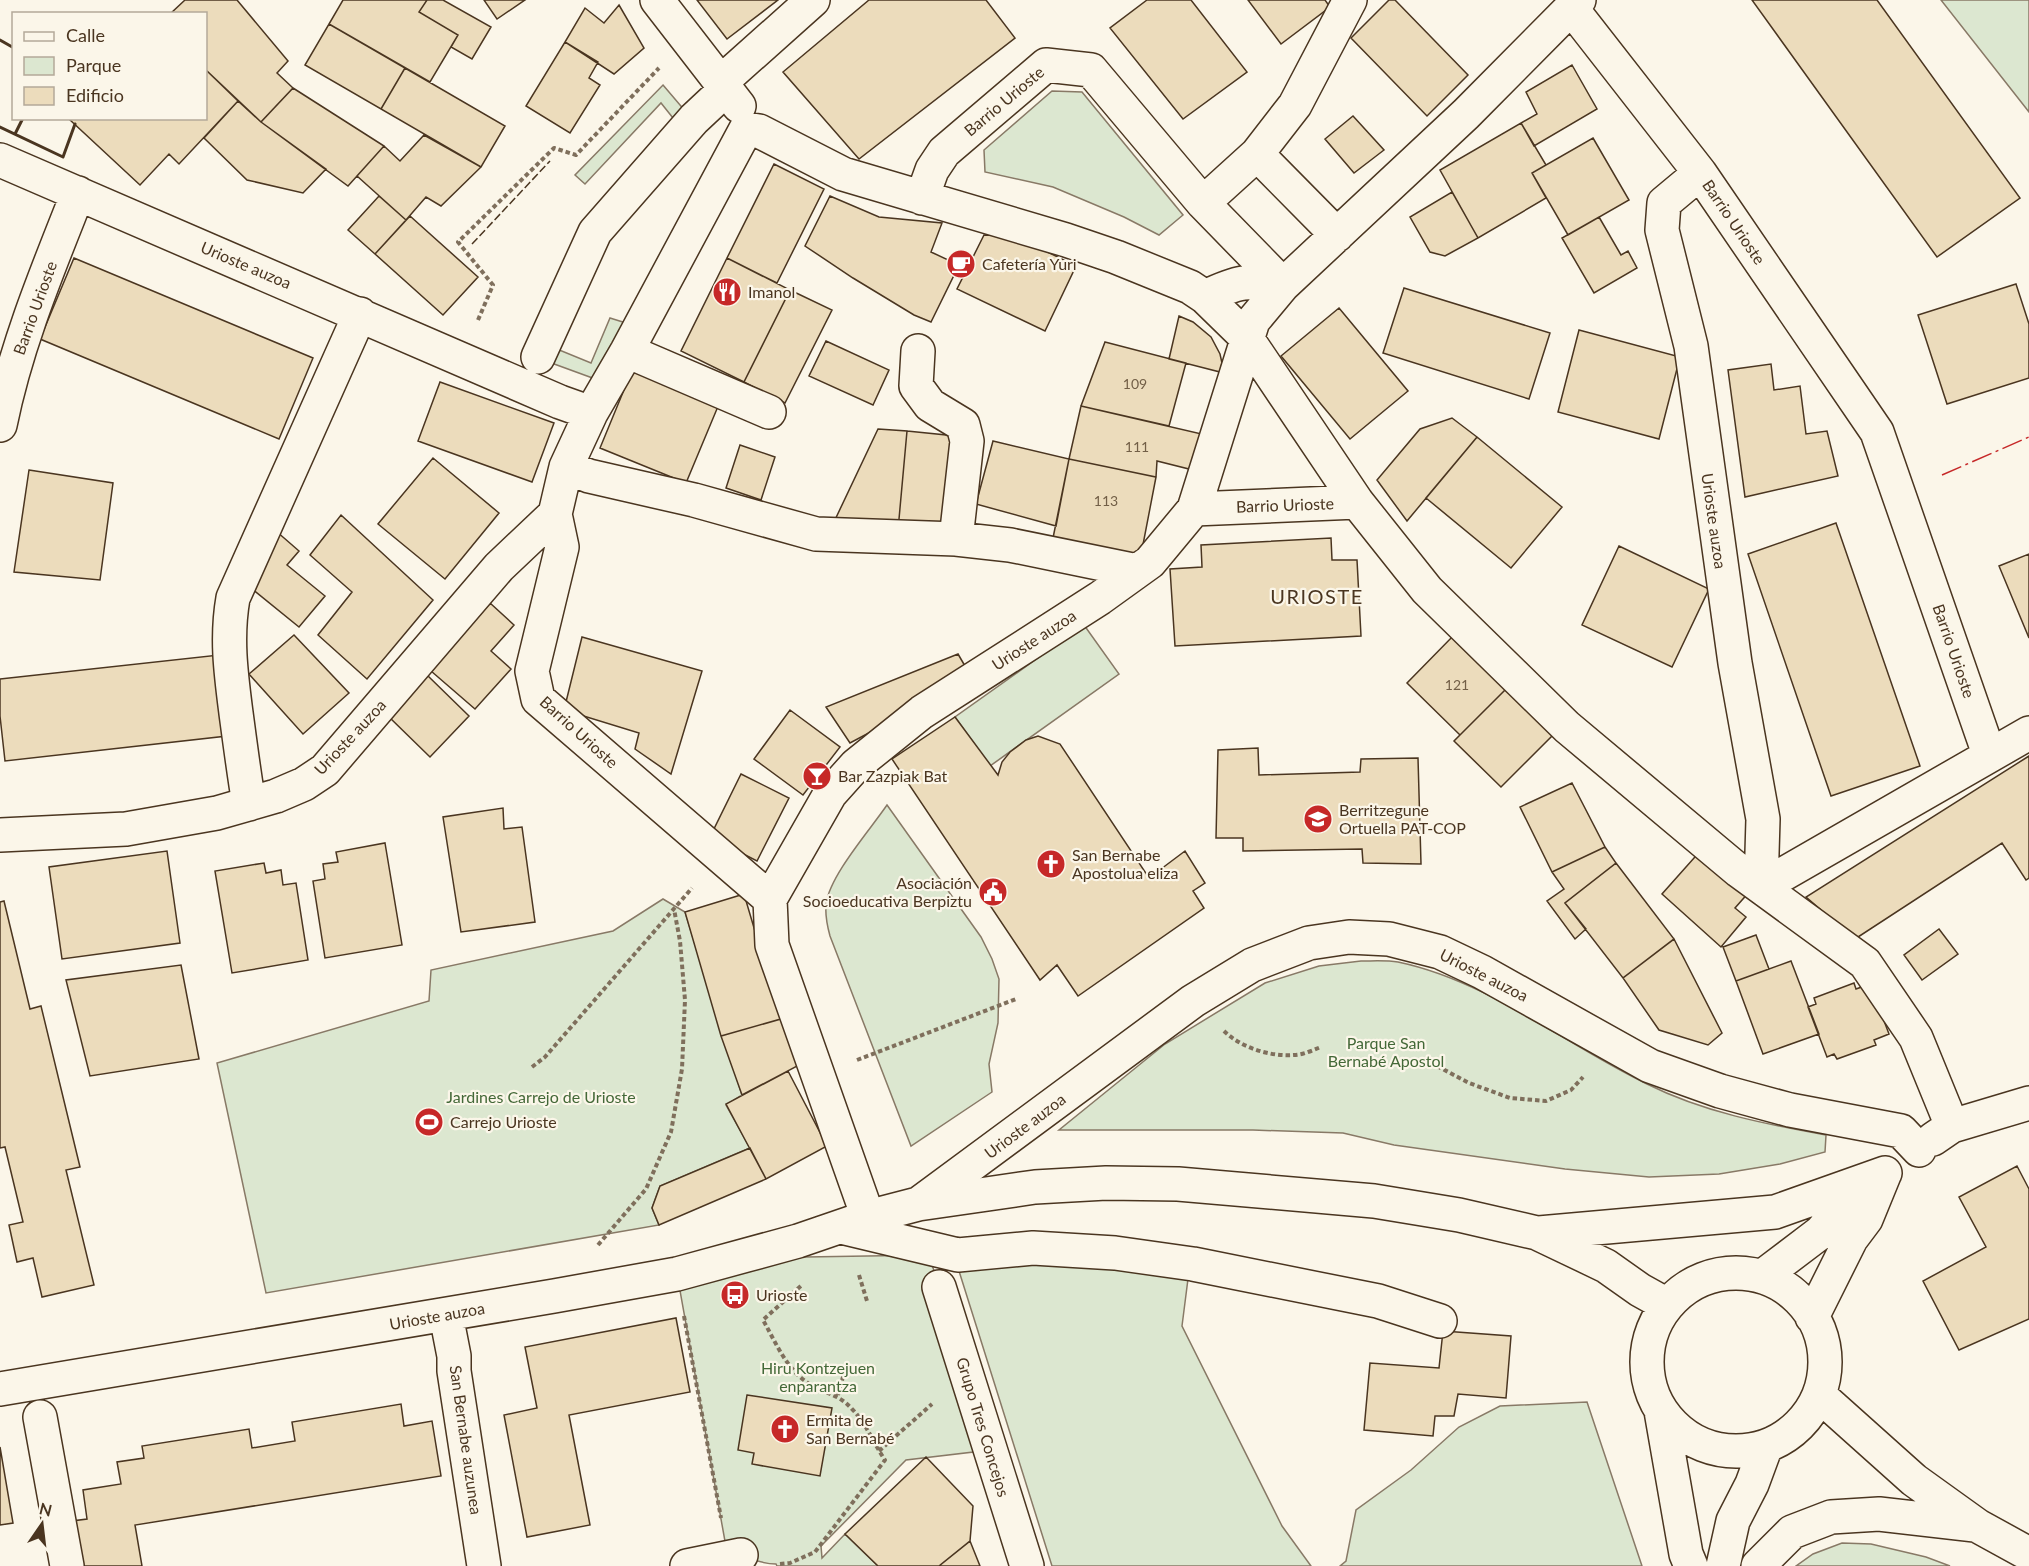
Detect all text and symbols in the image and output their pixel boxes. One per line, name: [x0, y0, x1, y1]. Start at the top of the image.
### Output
legend: [12, 12, 207, 120]
text: Calle: [66, 24, 105, 46]
text: Parque: [66, 54, 121, 76]
street label: Barrio Urioste: [960, 62, 1047, 139]
text: Edificio: [66, 84, 124, 106]
street label: Barrio Urioste: [1699, 176, 1770, 268]
street label: Urioste auzoa: [198, 237, 294, 292]
cafe icon: Cafetería Yuri: [945, 248, 977, 280]
place label: Cafetería Yuri: [982, 254, 1077, 273]
street label: Barrio Urioste: [9, 258, 60, 357]
restaurant icon: Imanol: [711, 276, 743, 308]
place label: Imanol: [748, 282, 795, 301]
house number: 109: [1123, 375, 1147, 392]
house number: 111: [1125, 438, 1149, 455]
street label: Urioste auzoa: [1698, 472, 1731, 570]
house number: 113: [1094, 492, 1118, 509]
street label: Barrio Urioste: [1236, 493, 1334, 516]
district label: URIOSTE: [1270, 584, 1364, 608]
street label: Barrio Urioste: [1930, 601, 1979, 700]
street label: Urioste auzoa: [988, 605, 1079, 674]
house number: 121: [1445, 676, 1469, 693]
street label: Barrio Urioste: [536, 692, 622, 772]
street label: Urioste auzoa: [310, 695, 389, 778]
bar icon: Bar Zazpiak Bat: [801, 760, 833, 792]
place label: Bar Zazpiak Bat: [838, 766, 948, 785]
place label: Berritzegune Ortuella PAT-COP: [1339, 800, 1466, 837]
school or university icon: Berritzegune Ortuella PAT-COP: [1302, 803, 1334, 835]
place label: San Bernabe Apostolua eliza: [1072, 845, 1179, 882]
church icon: San Bernabe Apostolua eliza: [1035, 848, 1067, 880]
place label: Asociación Socioeducativa Berpiztu: [803, 873, 972, 910]
public building icon: Asociación Socioeducativa Berpiztu: [977, 876, 1009, 908]
street label: Urioste auzoa: [1437, 944, 1531, 1005]
park label: Parque San Bernabé Apostol: [1328, 1033, 1444, 1070]
park label: Jardines Carrejo de Urioste: [446, 1087, 636, 1106]
street label: Urioste auzoa: [980, 1089, 1069, 1162]
sports icon: Carrejo Urioste: [413, 1106, 445, 1138]
place label: Carrejo Urioste: [450, 1112, 557, 1131]
bus stop icon: Urioste: [719, 1279, 751, 1311]
place label: Urioste: [756, 1285, 807, 1304]
street label: Urioste auzoa: [388, 1298, 486, 1333]
street label: Grupo Tres Concejos: [953, 1355, 1014, 1499]
park label: Hiru Kontzejuen enparantza: [761, 1358, 875, 1395]
street label: San Bernabe auzunea: [447, 1364, 486, 1516]
place label: Ermita de San Bernabé: [806, 1410, 894, 1447]
church icon: Ermita de San Bernabé: [769, 1413, 801, 1445]
north arrow: [12, 1494, 72, 1554]
text: N: [37, 1498, 54, 1520]

